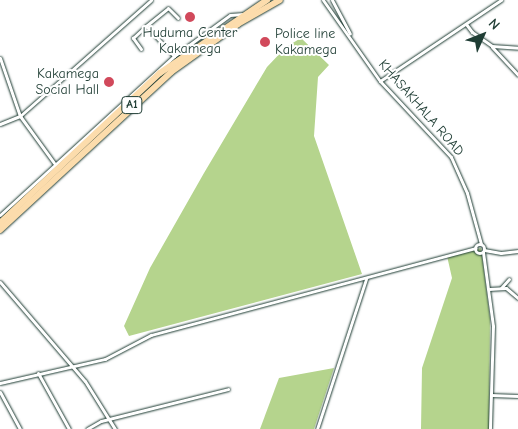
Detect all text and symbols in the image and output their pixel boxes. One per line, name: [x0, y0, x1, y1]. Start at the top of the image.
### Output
north arrow: [458, 10, 508, 60]
marker: Huduma Center Kakamega: [184, 11, 196, 23]
text: N: [485, 15, 503, 33]
place label: Huduma Center Kakamega: [143, 25, 237, 58]
place label: Police line Kakamega: [275, 26, 337, 58]
marker: Police line Kakamega: [259, 36, 271, 48]
street label: KHASAKHALA ROAD: [375, 56, 467, 160]
place label: Kakamega Social Hall: [35, 66, 99, 98]
marker: Kakamega Social Hall: [103, 76, 115, 88]
road number: A1: [121, 96, 143, 114]

